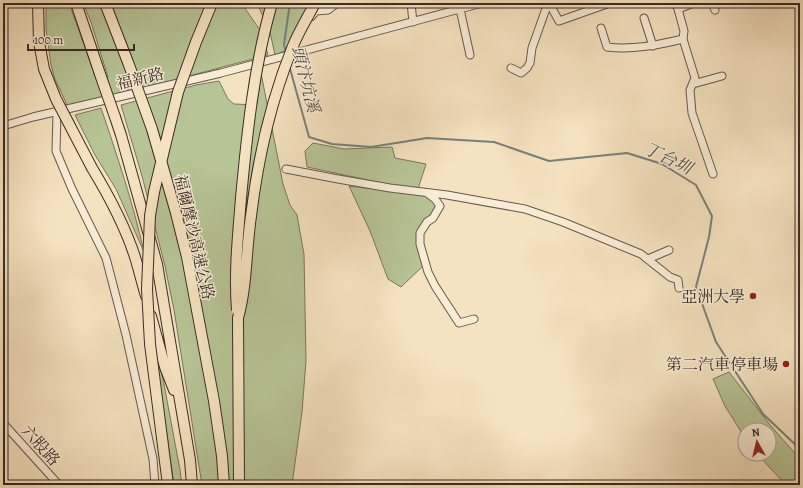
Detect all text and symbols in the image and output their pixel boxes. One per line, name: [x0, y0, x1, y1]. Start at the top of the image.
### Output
scale bar: [28, 26, 134, 52]
text: 100 m: [34, 32, 63, 48]
water label: 頭汴坑溪: [286, 43, 325, 117]
street label: 福新路: [114, 63, 166, 95]
water label: 丁台圳: [640, 137, 698, 181]
street label: 福爾摩沙高速公路: [169, 172, 219, 302]
place label: 亞洲大學: [681, 286, 745, 308]
marker: 亞洲大學: [748, 291, 758, 301]
place label: 第二汽車停車場: [666, 354, 778, 376]
marker: 第二汽車停車場: [781, 359, 791, 369]
street label: 六股路: [16, 420, 64, 471]
north arrow: [737, 422, 777, 462]
text: N: [751, 425, 761, 441]

